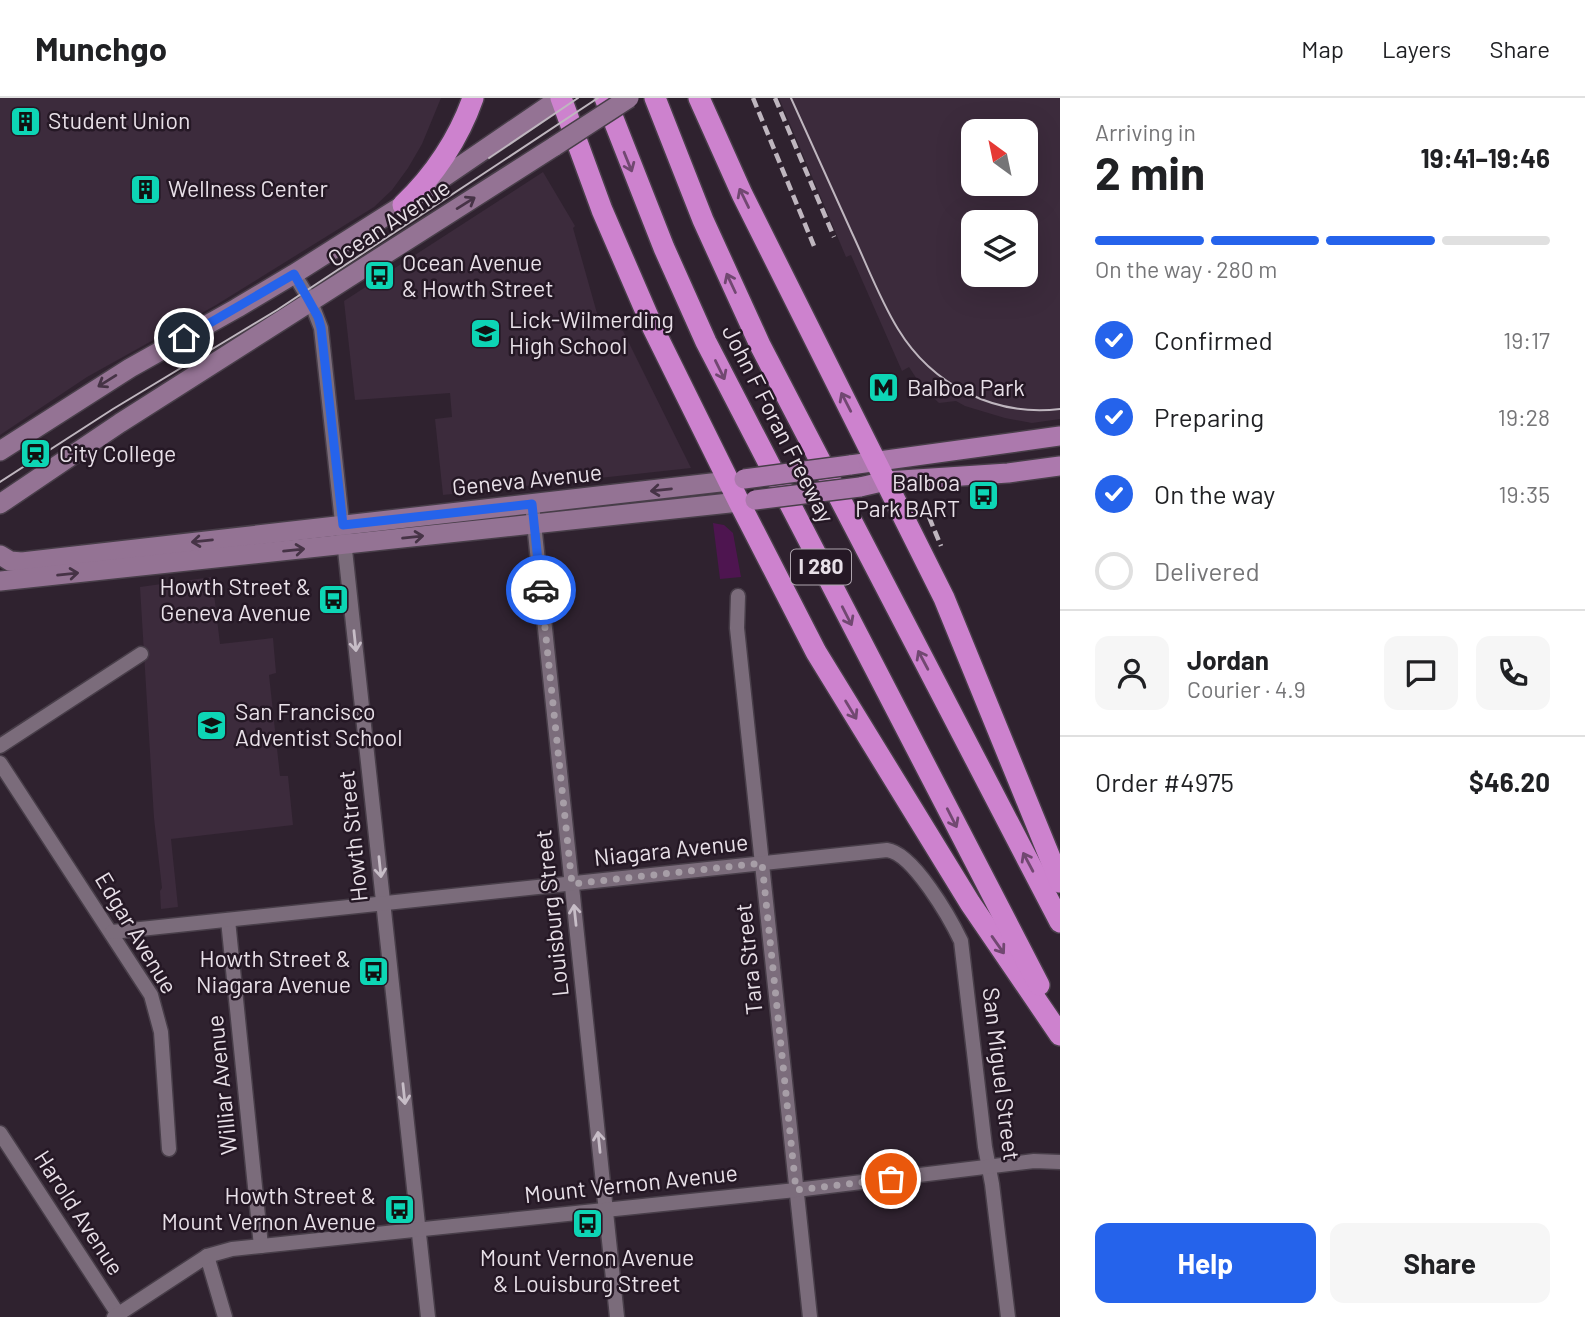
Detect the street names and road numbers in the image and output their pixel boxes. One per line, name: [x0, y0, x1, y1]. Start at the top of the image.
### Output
street label: Ocean Avenue: [322, 172, 455, 272]
street label: John F Foran Freeway: [717, 320, 841, 528]
street label: Geneva Avenue: [451, 457, 603, 501]
road number: I 280: [791, 550, 851, 584]
street label: Howth Street: [331, 769, 373, 903]
street label: Niagara Avenue: [592, 827, 749, 871]
street label: Louisburg Street: [528, 828, 574, 998]
street label: Edgar Avenue: [90, 867, 184, 998]
street label: Tara Street: [728, 902, 768, 1016]
street label: San Miguel Street: [977, 986, 1026, 1162]
street label: Williar Avenue: [200, 1014, 242, 1156]
street label: Harold Avenue: [29, 1145, 131, 1280]
street label: Mount Vernon Avenue: [523, 1158, 739, 1208]

